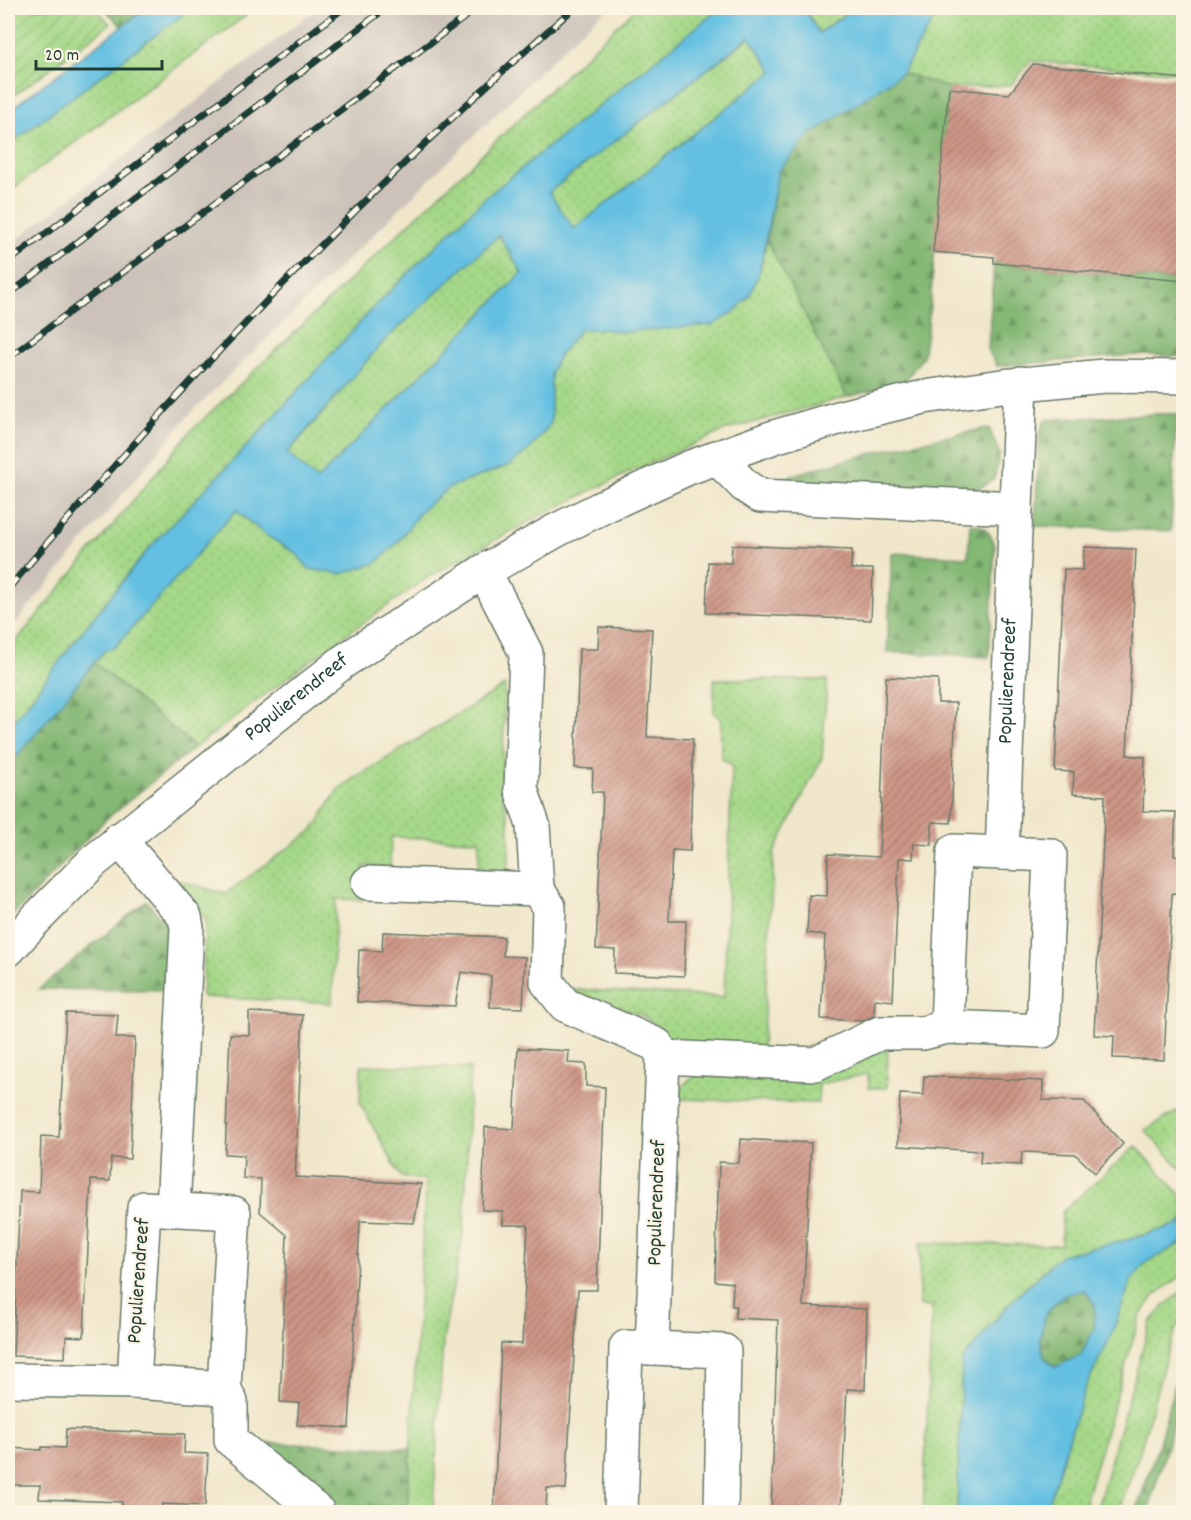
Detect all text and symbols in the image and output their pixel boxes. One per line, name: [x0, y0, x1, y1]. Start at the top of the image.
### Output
scale bar: [36, 33, 162, 71]
text: 20 m: [45, 44, 79, 69]
street label: Populierendreef: [991, 617, 1027, 745]
street label: Populierendreef: [239, 647, 356, 750]
street label: Populierendreef: [641, 1139, 675, 1266]
street label: Populierendreef: [121, 1217, 159, 1345]

